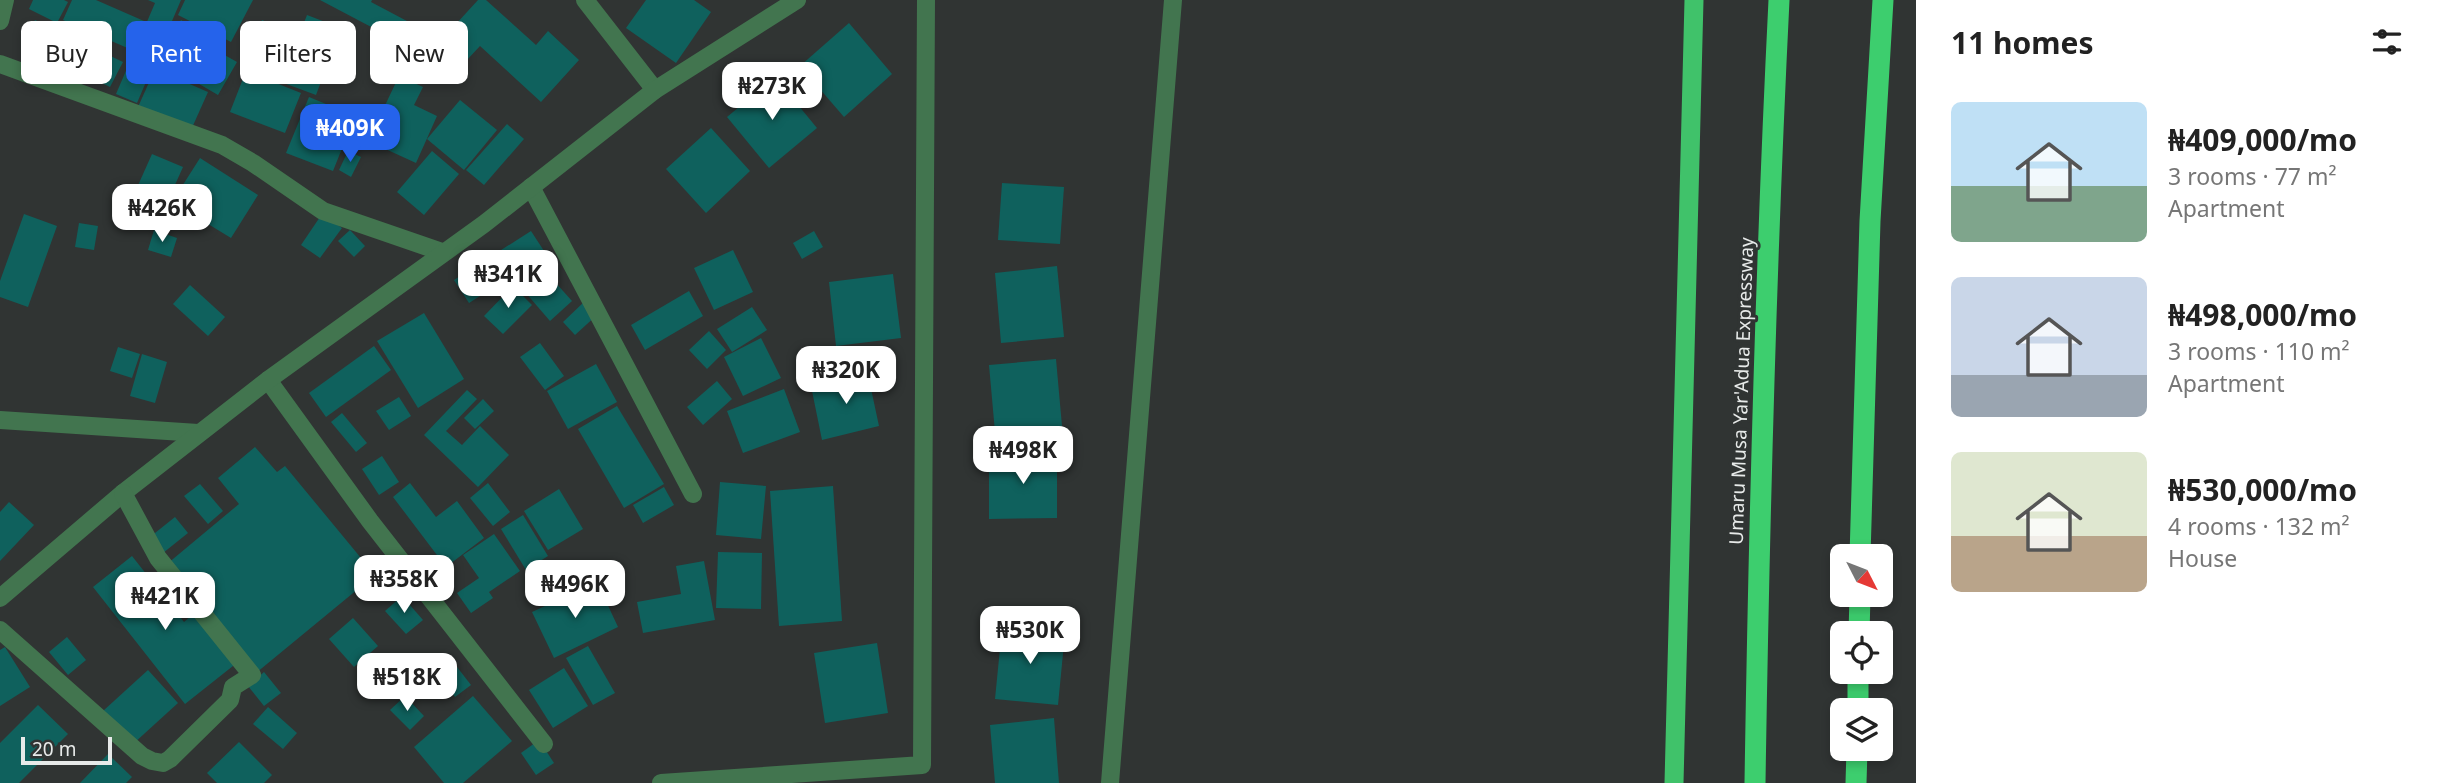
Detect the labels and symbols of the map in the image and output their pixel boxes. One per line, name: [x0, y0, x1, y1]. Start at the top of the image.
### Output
pin: ₦273K: [723, 62, 821, 122]
pin: ₦409K: [301, 104, 399, 164]
pin: ₦426K: [113, 184, 211, 244]
street label: Umaru Musa Yar'Adua Expressway: [1723, 236, 1759, 545]
pin: ₦341K: [459, 250, 557, 310]
pin: ₦320K: [797, 346, 895, 406]
pin: ₦498K: [974, 426, 1072, 486]
north arrow: [1830, 544, 1894, 607]
pin: ₦358K: [355, 556, 453, 615]
pin: ₦496K: [526, 560, 624, 620]
pin: ₦421K: [116, 572, 214, 632]
pin: ₦530K: [981, 606, 1079, 666]
pin: ₦518K: [358, 654, 456, 713]
scale bar: [21, 734, 112, 766]

